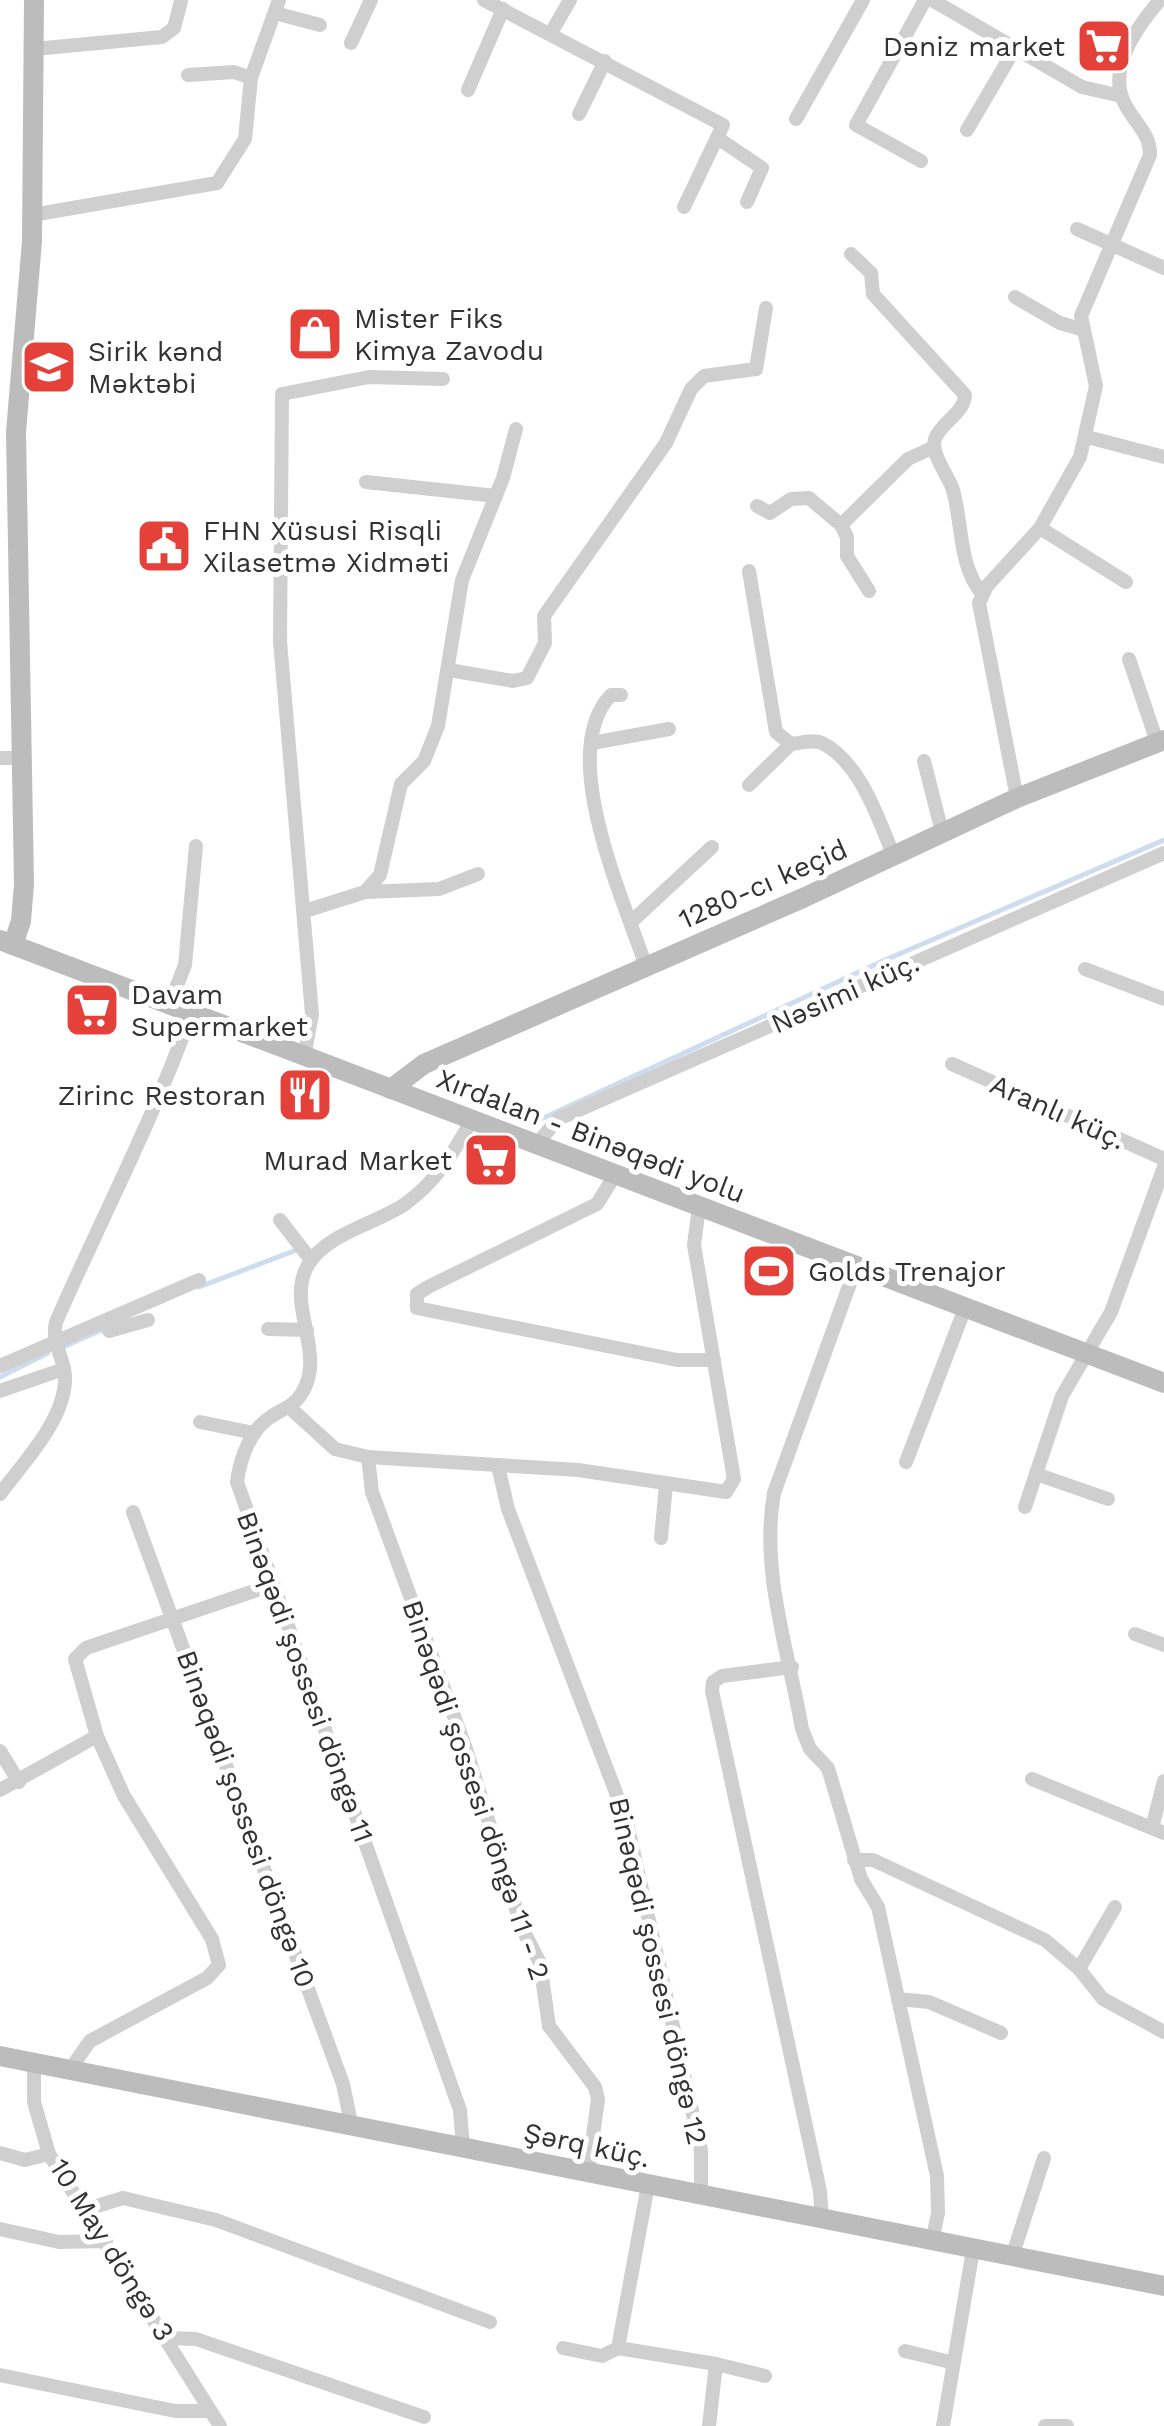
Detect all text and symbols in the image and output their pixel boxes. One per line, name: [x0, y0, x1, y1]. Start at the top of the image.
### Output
supermarket icon: Dəniz market: [1074, 16, 1134, 76]
place label: Dəniz market: [883, 30, 1065, 63]
place label: Mister Fiks Kimya Zavodu: [354, 302, 544, 367]
shop icon: Mister Fiks Kimya Zavodu: [285, 304, 345, 364]
place label: Sirik kənd Məktəbi: [88, 335, 223, 400]
school or university icon: Sirik kənd Məktəbi: [19, 337, 79, 397]
place label: FHN Xüsusi Risqli Xilasetmə Xidməti: [203, 514, 450, 579]
public building icon: FHN Xüsusi Risqli Xilasetmə Xidməti: [134, 516, 194, 576]
street label: 1280-cı keçid: [674, 832, 852, 936]
street label: Nəsimi küç.: [766, 946, 924, 1040]
place label: Davam Supermarket: [131, 978, 308, 1043]
supermarket icon: Davam Supermarket: [62, 980, 122, 1040]
street label: Xırdalan - Binəqədi yolu: [432, 1062, 750, 1210]
restaurant icon: Zirinc Restoran: [275, 1065, 335, 1125]
street label: Aranlı küç.: [985, 1068, 1131, 1156]
place label: Zirinc Restoran: [58, 1079, 266, 1112]
supermarket icon: Murad Market: [461, 1130, 521, 1190]
place label: Murad Market: [263, 1144, 452, 1177]
sports icon: Golds Trenajor: [739, 1241, 799, 1301]
place label: Golds Trenajor: [808, 1255, 1006, 1288]
street label: Binəqədi şossesi döngə 11: [230, 1507, 380, 1847]
street label: Binəqədi şossesi döngə 11 - 2: [395, 1596, 557, 1984]
street label: Binəqədi şossesi döngə 10: [170, 1646, 322, 1992]
street label: Binəqədi şossesi döngə 12: [602, 1794, 714, 2148]
street label: Şərq küç.: [521, 2116, 653, 2174]
street label: 10 May döngə 3: [43, 2153, 181, 2347]

